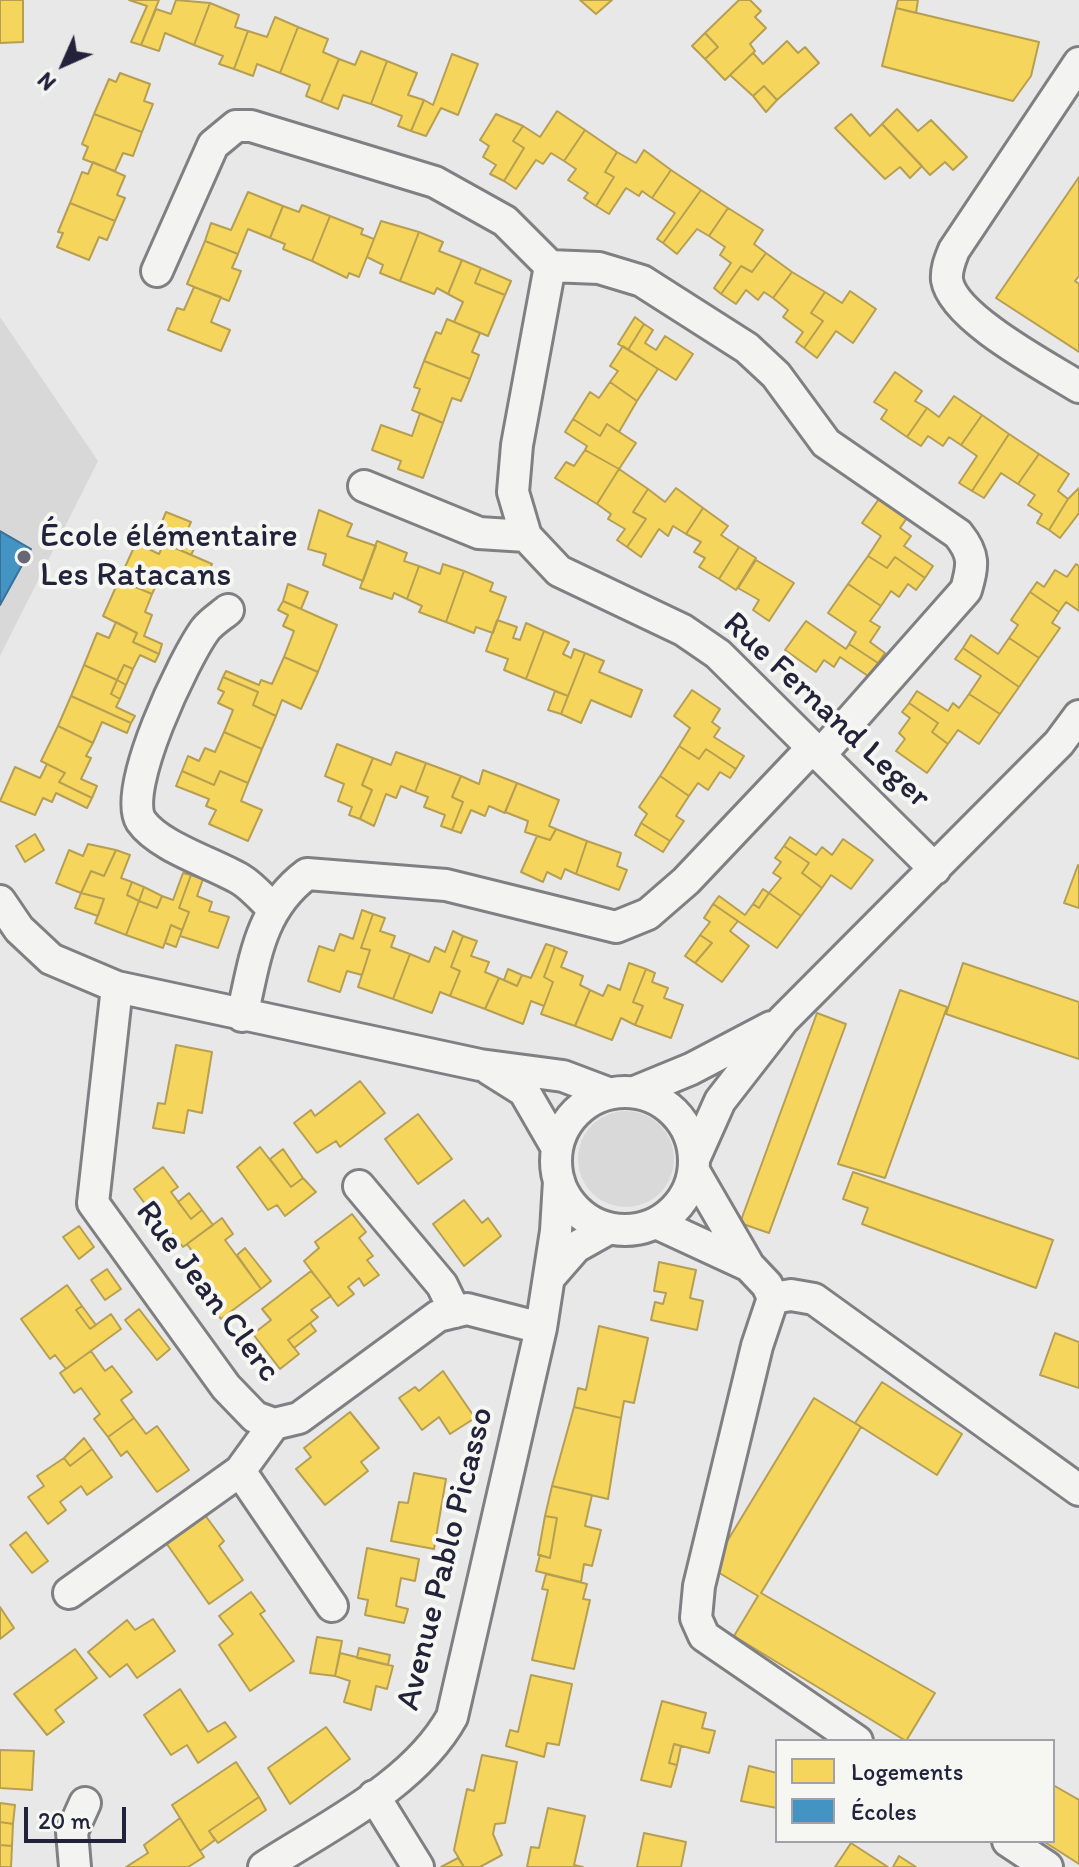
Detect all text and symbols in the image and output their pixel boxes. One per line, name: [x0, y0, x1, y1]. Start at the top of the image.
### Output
north arrow: [24, 24, 104, 104]
text: N: [32, 67, 61, 96]
place label: École élémentaire Les Ratacans: [40, 517, 298, 596]
marker: École élémentaire Les Ratacans: [15, 548, 33, 566]
street label: Rue Fernand Leger: [714, 604, 938, 818]
street label: Rue Jean Clerc: [126, 1193, 288, 1391]
street label: Avenue Pablo Picasso: [389, 1403, 503, 1715]
legend: [775, 1739, 1055, 1843]
text: Logements: [851, 1757, 963, 1786]
scale bar: [28, 1791, 130, 1841]
text: Écoles: [851, 1797, 917, 1826]
text: 20 m: [38, 1806, 91, 1835]

